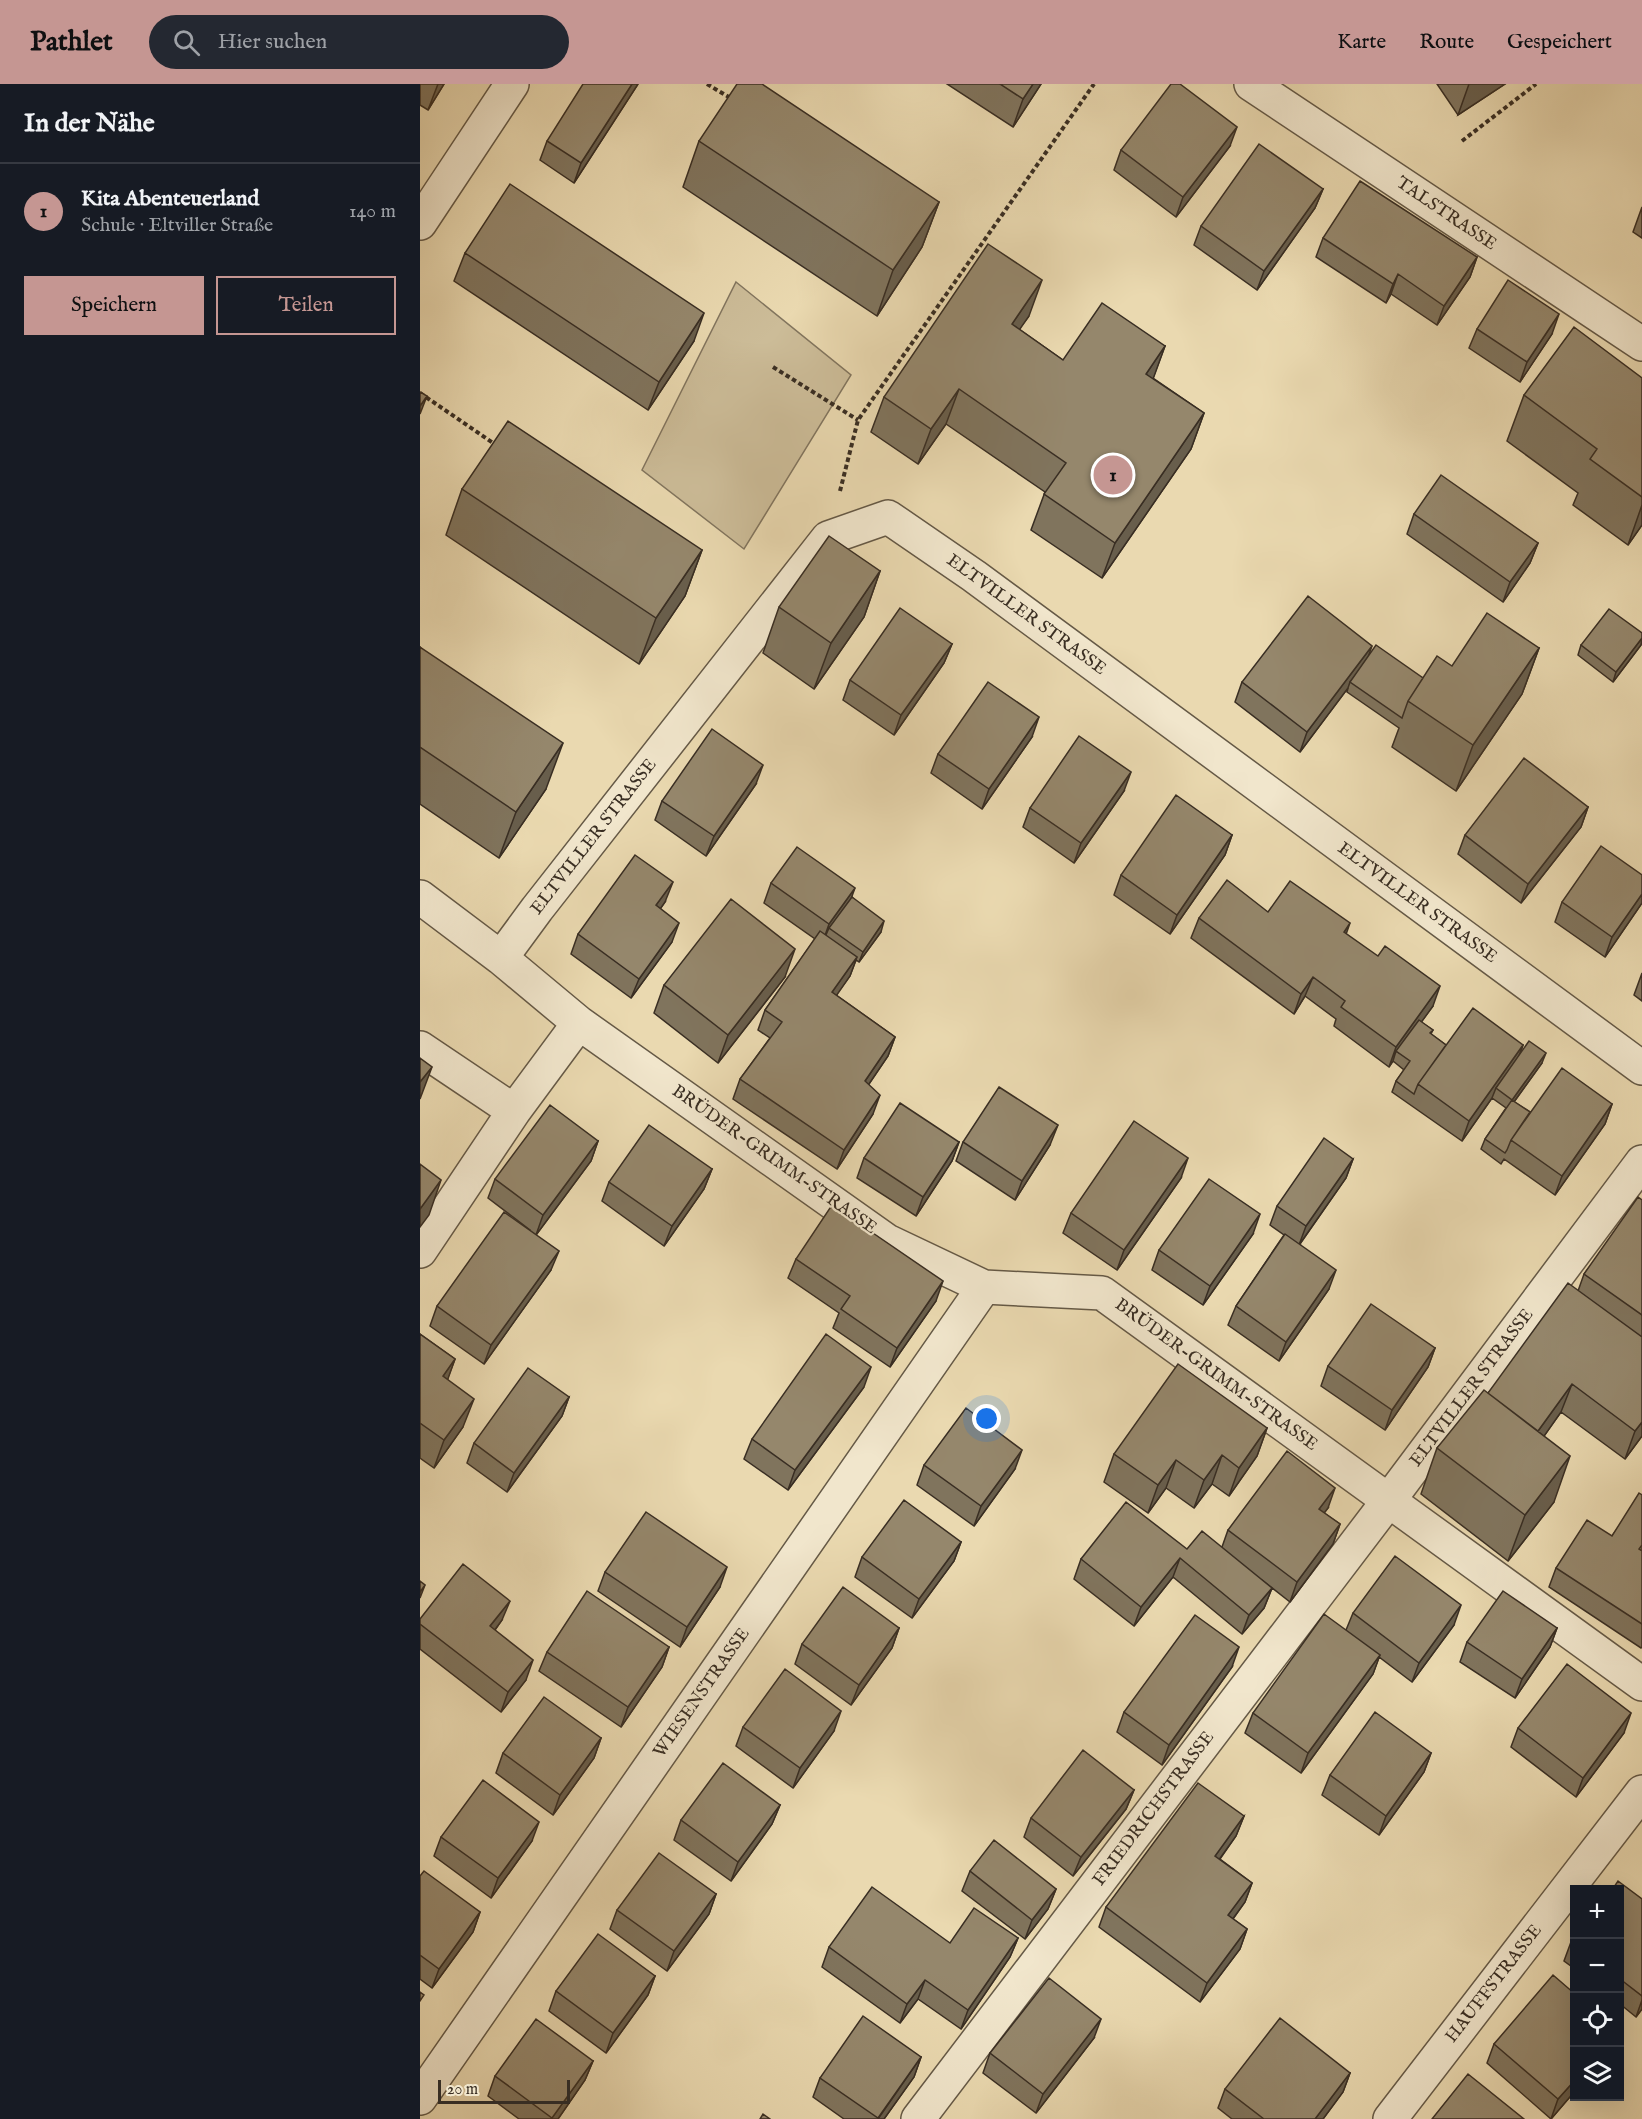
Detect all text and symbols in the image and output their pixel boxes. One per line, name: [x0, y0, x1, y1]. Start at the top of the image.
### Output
search box: [149, 15, 569, 69]
text: Pathlet: [30, 25, 113, 60]
icon: search: [170, 26, 203, 59]
text: Hier suchen: [218, 28, 327, 56]
text: Karte: [1337, 29, 1386, 56]
text: Route: [1419, 29, 1474, 56]
text: Gespeichert: [1507, 29, 1612, 56]
text: In der Nähe: [24, 107, 155, 140]
street label: TALSTRASSE: [1391, 172, 1501, 256]
text: Kita Abenteuerland: [81, 185, 259, 213]
text: 1: [40, 199, 47, 224]
text: 140 m: [349, 199, 396, 224]
text: Schule · Eltviller Straße: [81, 213, 273, 238]
button: Speichern: [24, 276, 204, 335]
button: Teilen: [216, 276, 396, 335]
pin: 1: [1094, 452, 1132, 498]
street label: ELTVILLER STRASSE: [942, 549, 1110, 681]
street label: ELTVILLER STRASSE: [526, 754, 662, 920]
street label: ELTVILLER STRASSE: [1333, 837, 1501, 969]
street label: BRÜDER-GRIMM-STRASSE: [667, 1079, 882, 1240]
street label: BRÜDER-GRIMM-STRASSE: [1110, 1293, 1323, 1456]
street label: ELTVILLER STRASSE: [1405, 1304, 1539, 1472]
your location: [972, 1404, 1001, 1433]
street label: WIESENSTRASSE: [649, 1624, 755, 1762]
street label: FRIEDRICHSTRASSE: [1088, 1727, 1220, 1891]
map controls: [1570, 1885, 1624, 2101]
button: +: [1570, 1885, 1624, 1939]
street label: HAUFFSTRASSE: [1441, 1920, 1547, 2048]
button: −: [1570, 1939, 1624, 1993]
button: locate: [1570, 1993, 1624, 2047]
button: layers: [1570, 2047, 1624, 2101]
scale bar: [438, 2077, 570, 2104]
text: 20 m: [447, 2080, 478, 2100]

